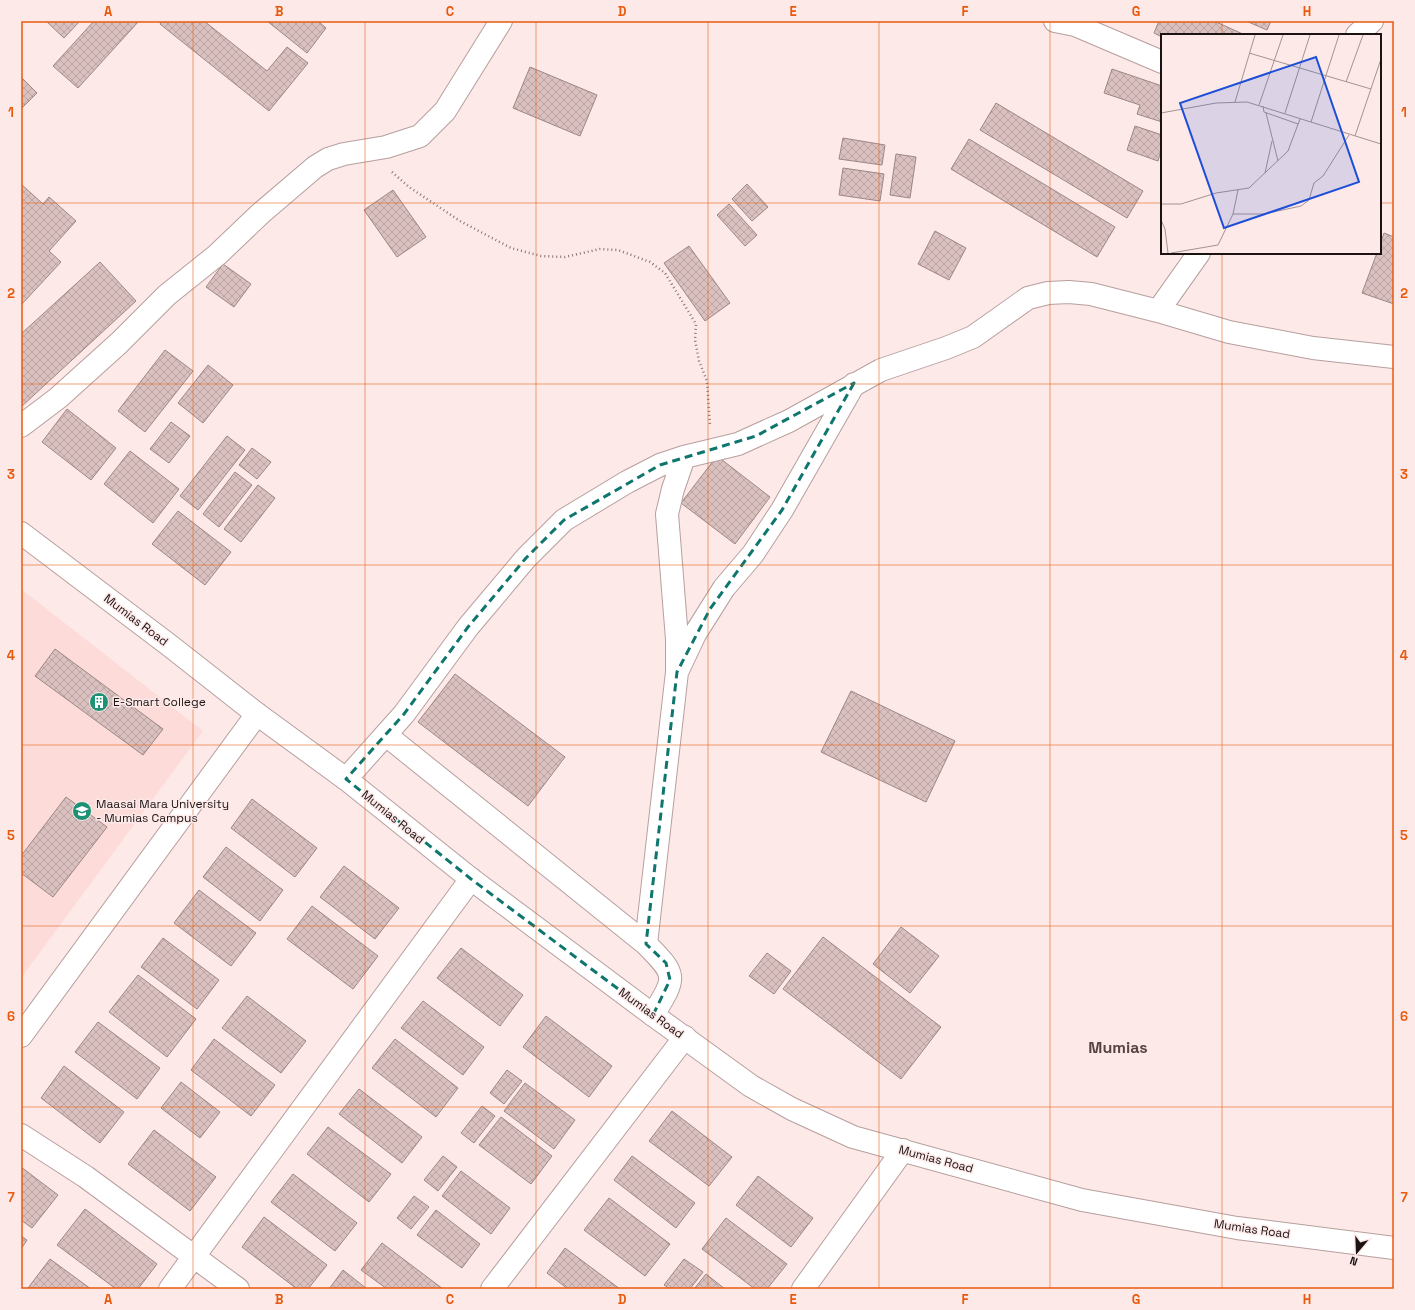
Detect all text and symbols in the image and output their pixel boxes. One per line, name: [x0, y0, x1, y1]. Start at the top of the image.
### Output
text: A: [104, 3, 113, 20]
text: B: [275, 3, 284, 20]
text: C: [446, 3, 454, 20]
text: D: [618, 3, 627, 20]
text: E: [789, 3, 797, 20]
text: F: [962, 3, 969, 20]
text: G: [1132, 3, 1140, 20]
text: H: [1303, 3, 1311, 20]
inset map: [1161, 34, 1381, 254]
text: 1: [8, 104, 14, 121]
text: 1: [1401, 104, 1407, 121]
text: 2: [7, 285, 15, 302]
text: 2: [1400, 285, 1408, 302]
text: 3: [7, 466, 15, 483]
text: 3: [1400, 466, 1408, 483]
street label: Mumias Road: [101, 591, 171, 649]
text: 4: [7, 647, 15, 664]
text: 4: [1400, 647, 1408, 664]
building icon: E-Smart College: [88, 691, 110, 713]
place label: E-Smart College: [113, 694, 206, 710]
street label: Mumias Road: [358, 787, 428, 847]
place label: Maasai Mara University - Mumias Campus: [96, 796, 229, 826]
school or university icon: Maasai Mara University - Mumias Campus: [71, 800, 93, 822]
text: 5: [7, 827, 15, 844]
text: 5: [1400, 827, 1408, 844]
street label: Mumias Road: [615, 984, 687, 1042]
text: 6: [7, 1008, 15, 1025]
text: 6: [1400, 1008, 1408, 1025]
district label: Mumias: [1088, 1037, 1148, 1058]
street label: Mumias Road: [897, 1141, 975, 1177]
text: 7: [7, 1189, 15, 1206]
text: 7: [1400, 1189, 1408, 1206]
street label: Mumias Road: [1213, 1216, 1291, 1242]
north arrow: [1337, 1232, 1377, 1272]
text: N: [1348, 1254, 1360, 1269]
text: A: [104, 1291, 113, 1308]
text: B: [275, 1291, 284, 1308]
text: C: [446, 1291, 454, 1308]
text: D: [618, 1291, 627, 1308]
text: E: [789, 1291, 797, 1308]
text: F: [962, 1291, 969, 1308]
text: G: [1132, 1291, 1140, 1308]
text: H: [1303, 1291, 1311, 1308]

